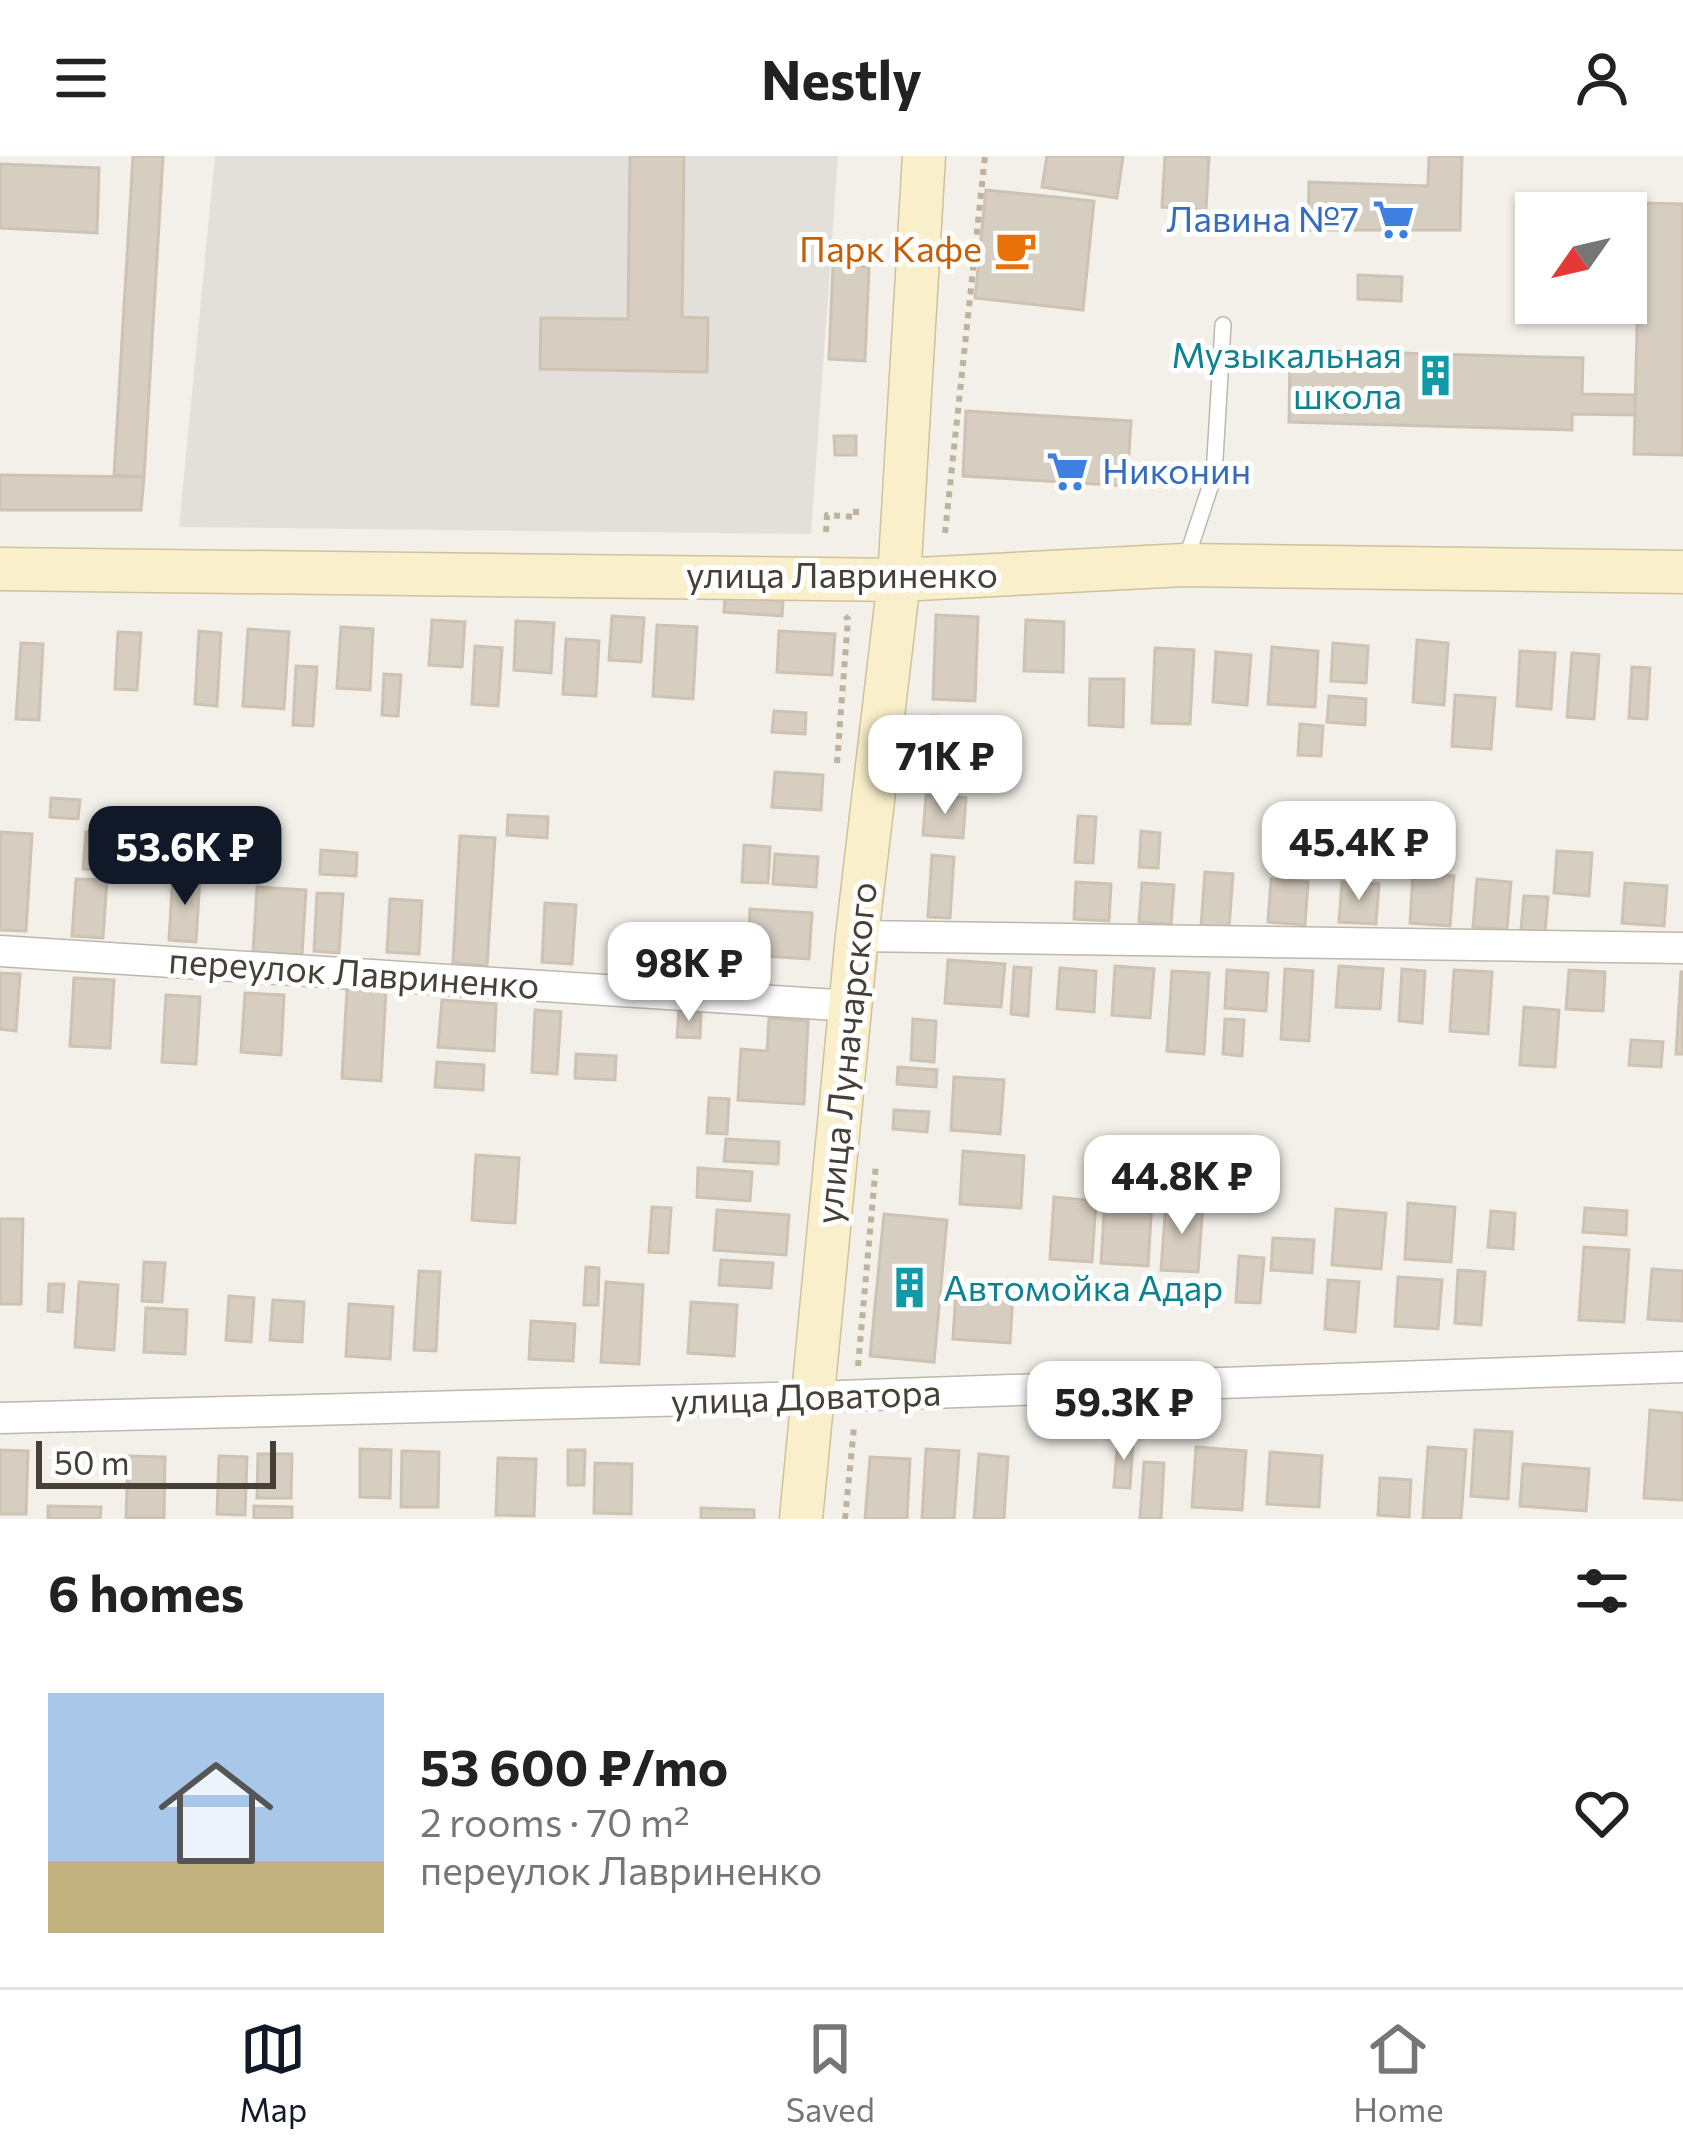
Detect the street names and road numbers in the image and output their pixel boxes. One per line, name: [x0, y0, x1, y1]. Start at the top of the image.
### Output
street label: улица Лавриненко: [686, 551, 998, 595]
street label: улица Луначарского: [804, 880, 884, 1226]
street label: переулок Лавриненко: [167, 936, 541, 1006]
street label: улица Доватора: [670, 1368, 942, 1422]

